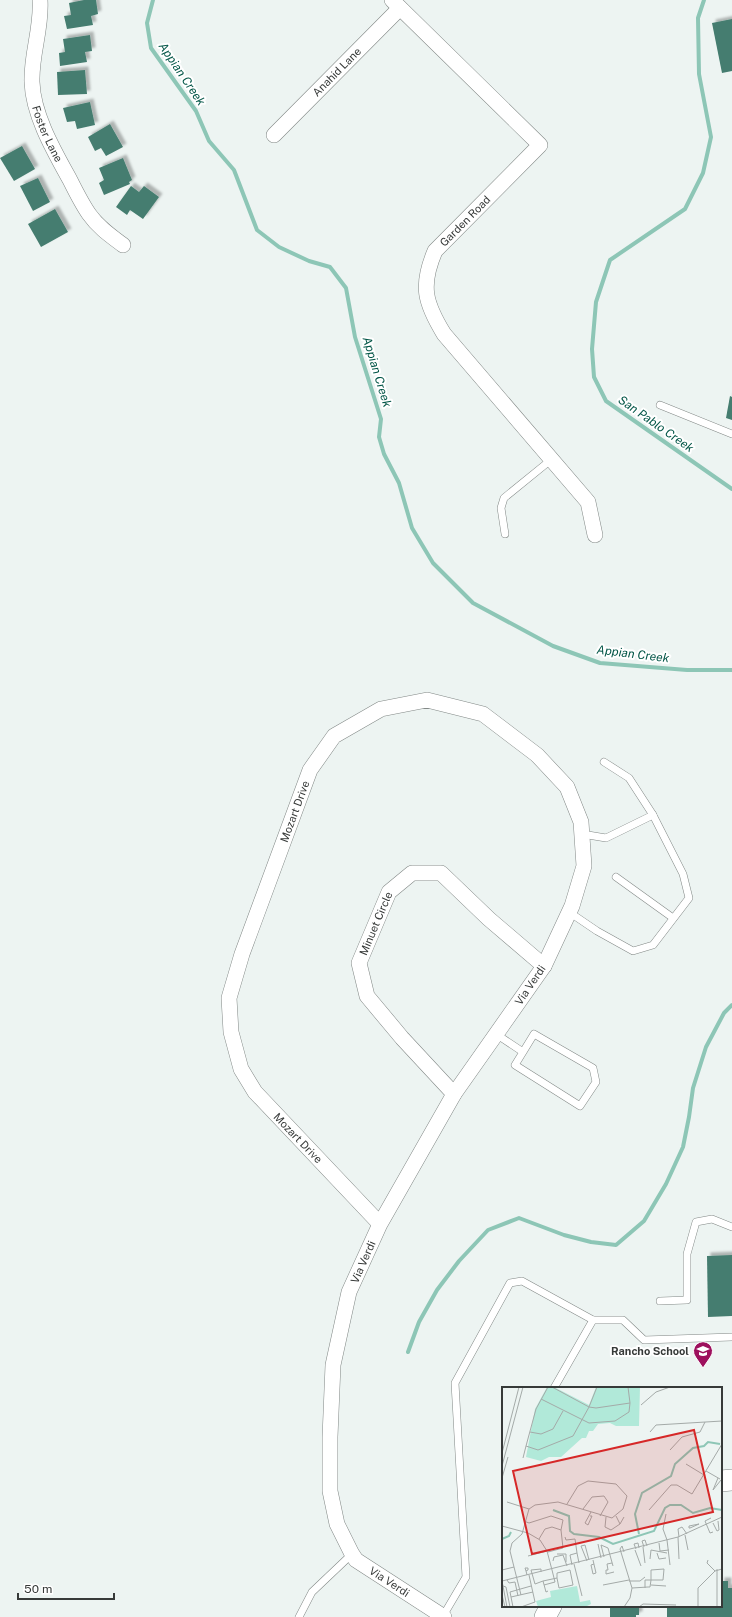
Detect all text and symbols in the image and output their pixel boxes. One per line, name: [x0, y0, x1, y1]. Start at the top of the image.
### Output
water label: Appian Creek: [156, 40, 208, 109]
street label: Anahid Lane: [310, 45, 363, 99]
street label: Foster Lane: [30, 104, 65, 164]
street label: Garden Road: [437, 193, 493, 249]
water label: Appian Creek: [360, 335, 395, 409]
water label: San Pablo Creek: [616, 393, 697, 456]
water label: Appian Creek: [596, 643, 671, 665]
street label: Mozart Drive: [278, 779, 312, 844]
street label: Minuet Circle: [357, 890, 394, 957]
street label: Via Verdi: [512, 963, 548, 1007]
street label: Mozart Drive: [271, 1111, 325, 1165]
street label: Via Verdi: [348, 1239, 378, 1285]
school or university icon: Rancho School: [692, 1340, 714, 1368]
place label: Rancho School: [611, 1345, 689, 1357]
inset map: [502, 1387, 722, 1607]
street label: Via Verdi: [367, 1564, 412, 1599]
scale bar: [18, 1575, 114, 1601]
text: 50 m: [24, 1582, 52, 1596]

